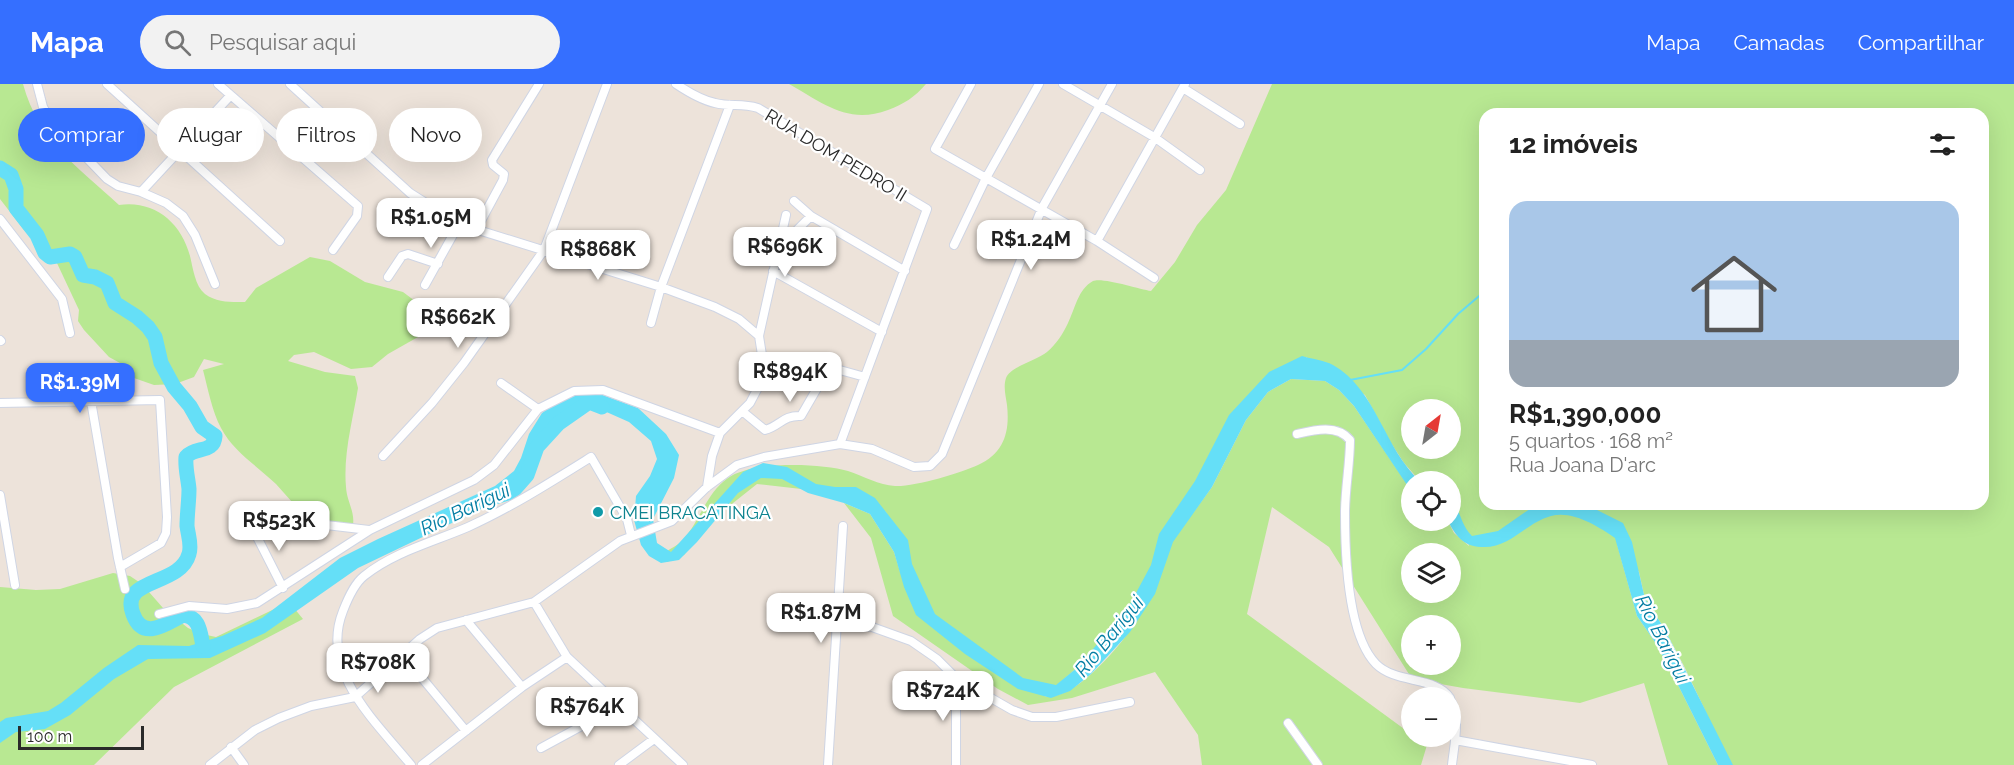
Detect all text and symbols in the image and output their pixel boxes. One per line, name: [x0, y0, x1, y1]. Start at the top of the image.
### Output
search box: [140, 15, 560, 69]
text: Mapa: [30, 26, 104, 59]
icon: search: [161, 26, 194, 59]
text: Pesquisar aqui: [209, 29, 356, 55]
text: Mapa: [1646, 30, 1700, 55]
text: Camadas: [1733, 30, 1825, 55]
text: Compartilhar: [1858, 30, 1984, 55]
street label: RUA DOM PEDRO II: [761, 104, 911, 206]
chip: Comprar: [18, 108, 145, 162]
chip: Alugar: [157, 108, 264, 162]
chip: Filtros: [276, 108, 377, 162]
chip: Novo: [389, 108, 482, 162]
icon: filters: [1926, 128, 1959, 161]
text: 12 imóveis: [1509, 129, 1638, 159]
pin: R$1.05M: [376, 198, 486, 249]
text: R$1.05M: [390, 205, 472, 229]
pin: R$1.24M: [976, 220, 1086, 271]
pin: R$696K: [736, 227, 834, 278]
text: R$1.24M: [991, 227, 1071, 251]
pin: R$868K: [549, 230, 647, 281]
text: R$696K: [747, 234, 823, 258]
text: R$868K: [560, 237, 636, 261]
icon: home: [1680, 240, 1788, 348]
pin: R$662K: [409, 298, 507, 349]
text: R$662K: [421, 305, 495, 329]
pin: R$894K: [741, 352, 839, 403]
text: R$894K: [753, 359, 827, 383]
pin: R$1.39M: [25, 363, 135, 414]
text: R$1.39M: [40, 370, 120, 394]
north arrow: [1401, 399, 1461, 459]
map controls: [1401, 399, 1461, 747]
text: R$1,390,000: [1509, 399, 1661, 429]
text: 5 quartos · 168 m²: [1509, 429, 1673, 453]
text: Rua Joana D'arc: [1509, 453, 1656, 477]
button: locate: [1401, 471, 1461, 531]
water label: Rio Barigui: [416, 477, 514, 540]
pin: R$523K: [230, 501, 328, 552]
place label: CMEI BRACATINGA: [610, 502, 771, 523]
marker: CMEI BRACATINGA: [591, 505, 605, 519]
text: R$523K: [243, 508, 315, 532]
button: layers: [1401, 543, 1461, 603]
water label: Rio Barigui: [1069, 590, 1149, 681]
water label: Rio Barigui: [1630, 591, 1696, 688]
pin: R$1.87M: [766, 593, 876, 644]
text: R$1.87M: [781, 600, 861, 624]
button: +: [1401, 615, 1461, 675]
pin: R$708K: [329, 643, 427, 694]
text: R$708K: [341, 650, 415, 674]
pin: R$724K: [894, 671, 992, 722]
text: R$724K: [906, 678, 980, 702]
pin: R$764K: [538, 687, 636, 738]
button: −: [1401, 687, 1461, 747]
text: R$764K: [550, 694, 624, 718]
scale bar: [18, 723, 144, 750]
text: 100 m: [27, 727, 72, 746]

